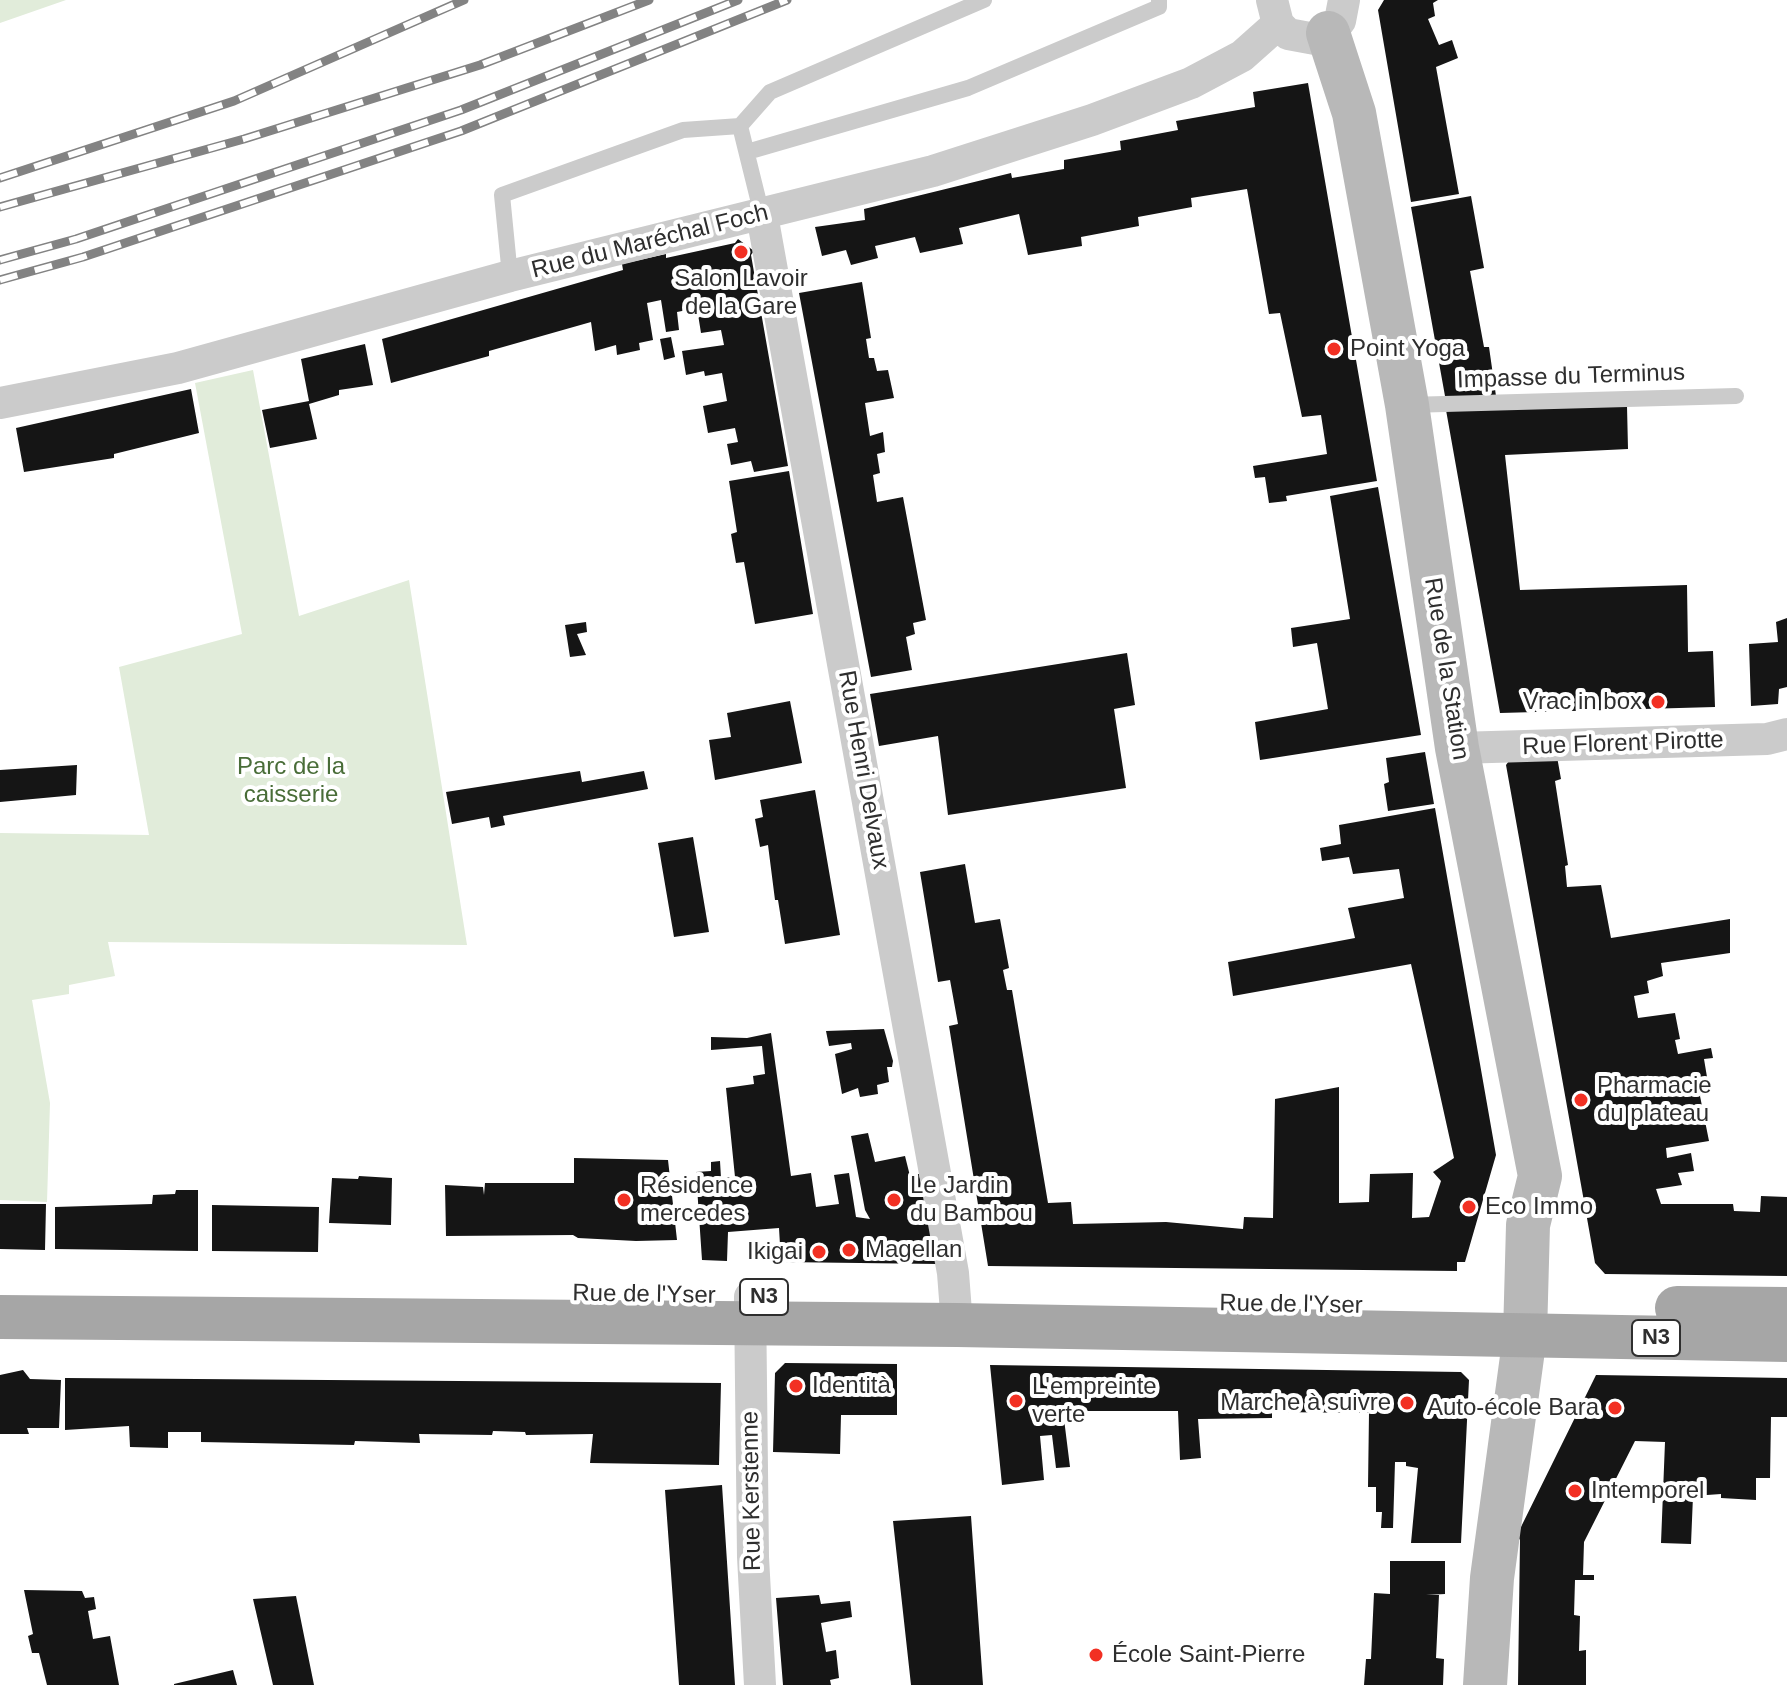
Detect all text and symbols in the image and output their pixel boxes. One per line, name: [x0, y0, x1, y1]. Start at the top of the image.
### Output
street label: Rue du Maréchal Foch: [529, 199, 771, 285]
marker: Salon Lavoir de la Gare: [732, 243, 750, 261]
place label: Salon Lavoir de la Gare: [674, 265, 808, 321]
place label: Point Yoga: [1350, 335, 1465, 363]
marker: Point Yoga: [1325, 340, 1343, 358]
street label: Impasse du Terminus: [1457, 359, 1685, 395]
street label: Rue de la Station: [1417, 576, 1475, 762]
street label: Rue Henri Delvaux: [831, 668, 895, 872]
place label: Vrac in box: [1523, 688, 1642, 716]
marker: Vrac in box: [1649, 693, 1667, 711]
street label: Rue Florent Pirotte: [1522, 726, 1724, 762]
park label: Parc de la caisserie: [237, 753, 345, 809]
place label: Pharmacie du plateau: [1597, 1072, 1712, 1128]
marker: Pharmacie du plateau: [1572, 1091, 1590, 1109]
place label: Résidence mercedes: [640, 1172, 753, 1228]
place label: Le Jardin du Bambou: [910, 1172, 1033, 1228]
marker: Résidence mercedes: [615, 1191, 633, 1209]
marker: Le Jardin du Bambou: [885, 1191, 903, 1209]
place label: Eco Immo: [1485, 1193, 1593, 1221]
marker: Eco Immo: [1460, 1198, 1478, 1216]
place label: Magellan: [865, 1236, 962, 1264]
place label: Ikigai: [747, 1238, 803, 1266]
marker: Magellan: [840, 1241, 858, 1259]
marker: Ikigai: [810, 1243, 828, 1261]
street label: Rue de l'Yser: [572, 1279, 716, 1311]
road number: N3: [740, 1279, 788, 1315]
street label: Rue de l'Yser: [1219, 1289, 1363, 1321]
road number: N3: [1632, 1320, 1680, 1356]
place label: Identità: [812, 1372, 891, 1400]
place label: L'empreinte verte: [1032, 1373, 1157, 1429]
marker: Identità: [787, 1377, 805, 1395]
place label: Marche à suivre: [1220, 1389, 1391, 1417]
marker: L'empreinte verte: [1007, 1392, 1025, 1410]
marker: Marche à suivre: [1398, 1394, 1416, 1412]
place label: Auto-école Bara: [1427, 1394, 1599, 1422]
marker: Auto-école Bara: [1606, 1399, 1624, 1417]
street label: Rue Kerstenne: [736, 1411, 768, 1571]
place label: Intemporel: [1591, 1477, 1704, 1505]
marker: Intemporel: [1566, 1482, 1584, 1500]
place label: École Saint-Pierre: [1112, 1641, 1305, 1669]
marker: École Saint-Pierre: [1087, 1646, 1105, 1664]

